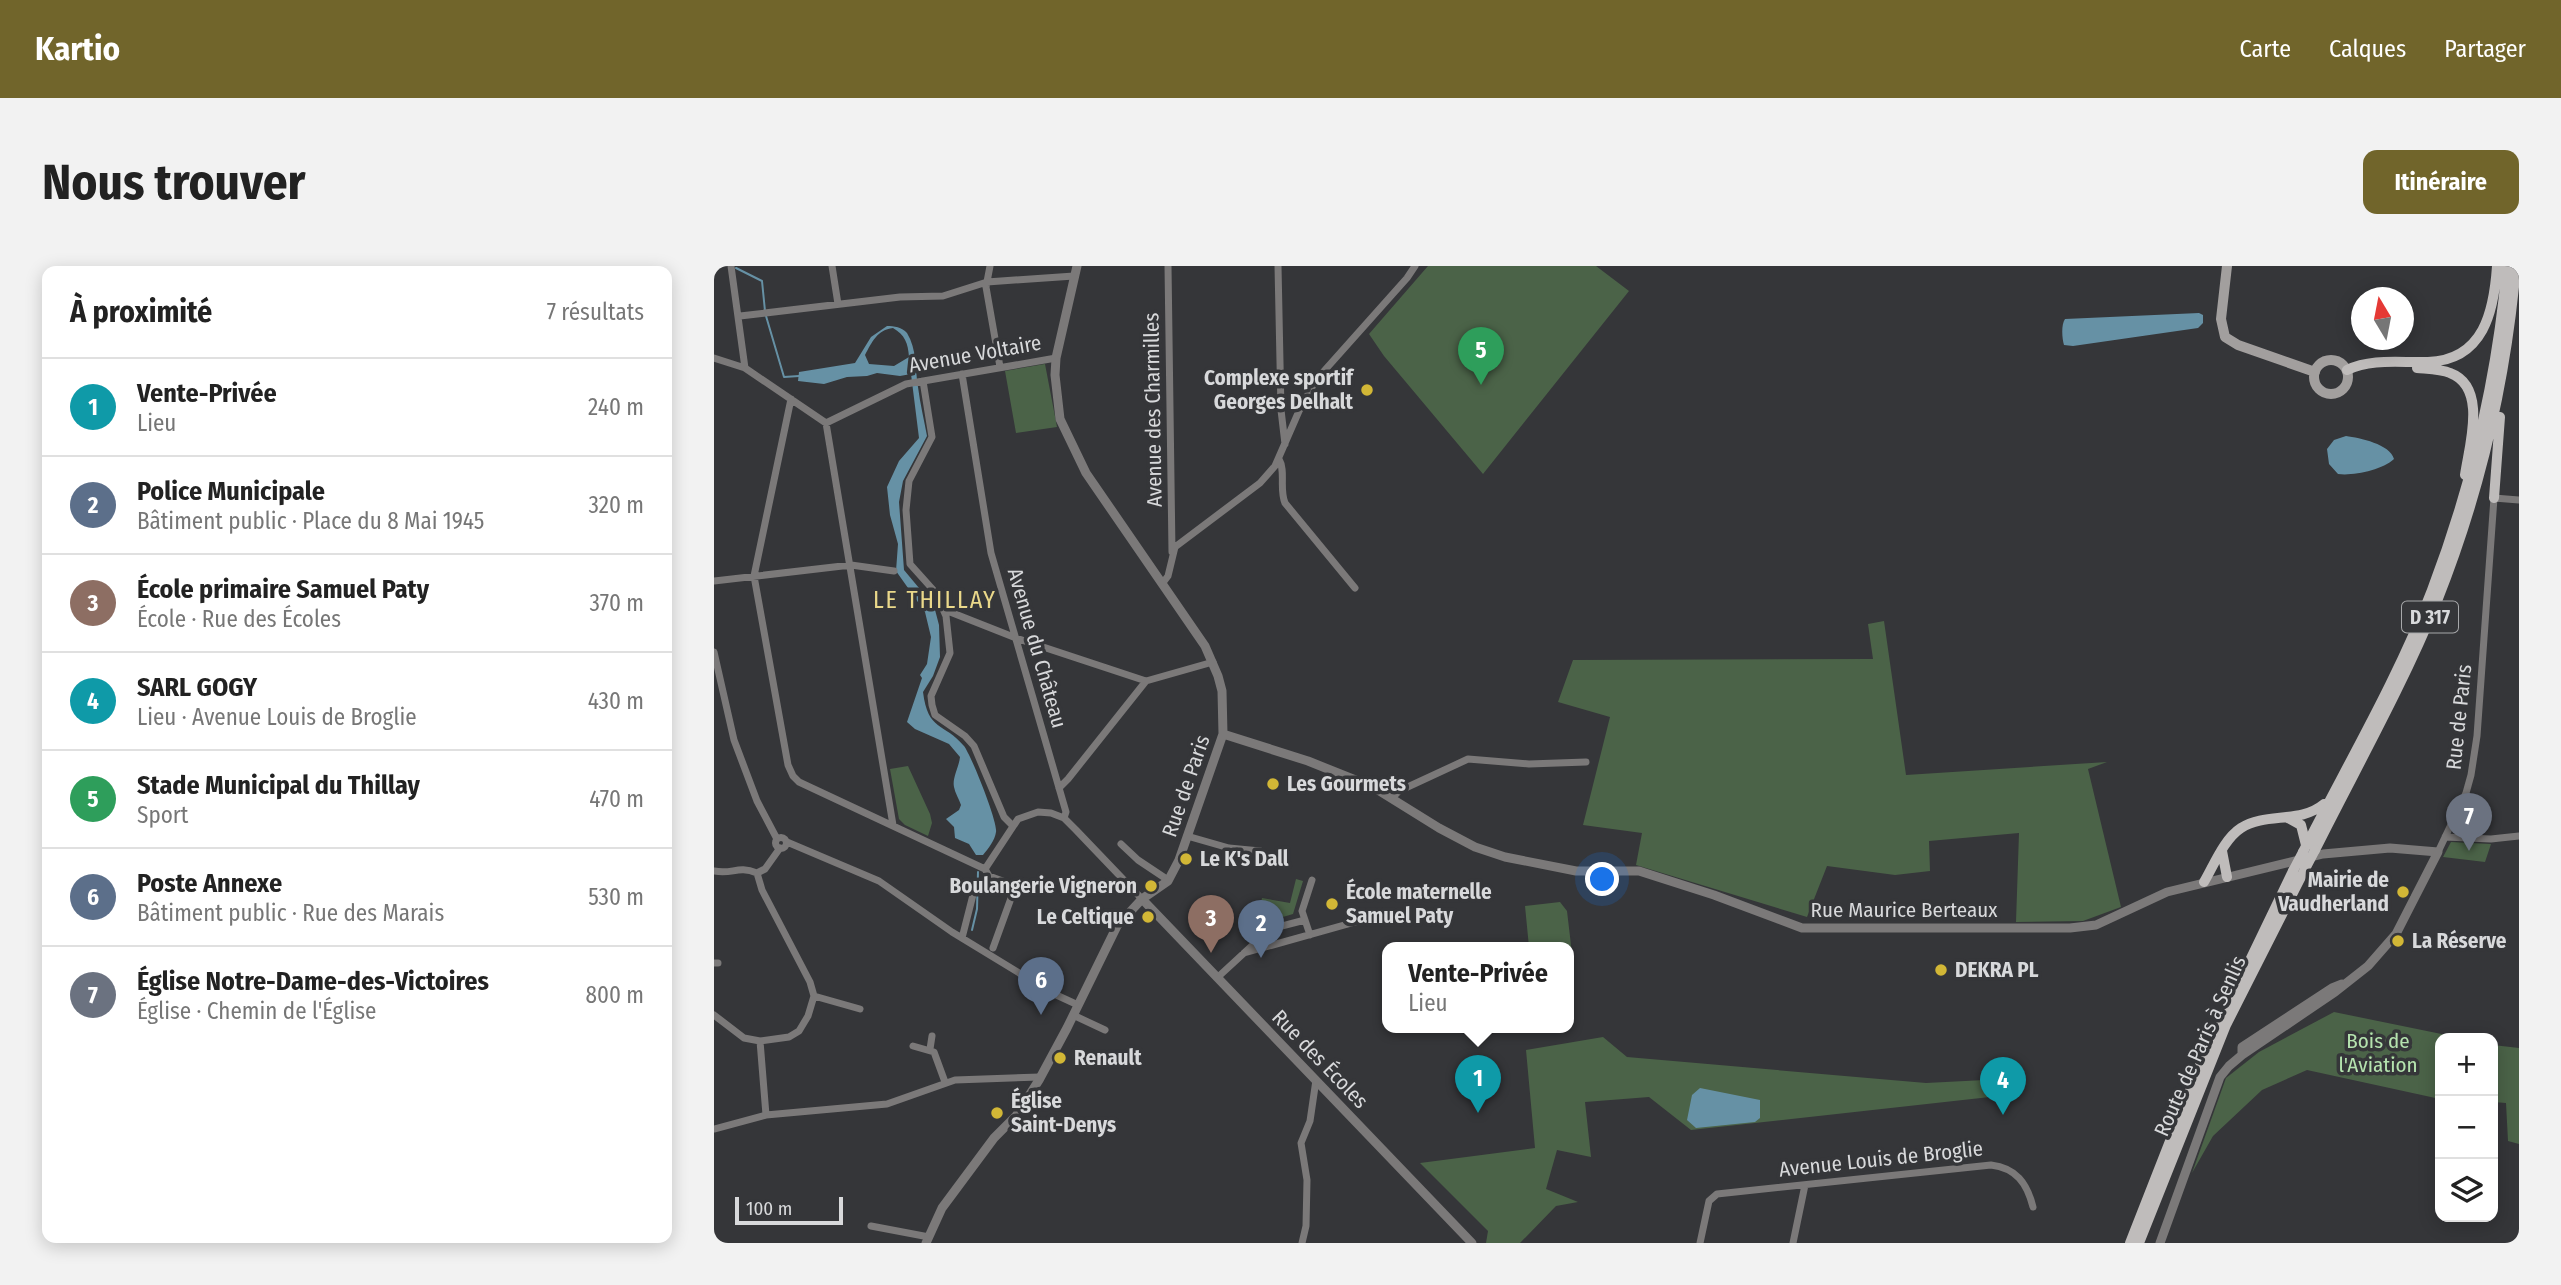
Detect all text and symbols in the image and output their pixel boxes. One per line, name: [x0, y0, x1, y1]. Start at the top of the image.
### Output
text: Kartio: [35, 29, 120, 69]
text: Carte: [2240, 35, 2291, 63]
text: Calques: [2329, 35, 2406, 63]
text: Partager: [2444, 35, 2526, 63]
button: Itinéraire: [2363, 150, 2519, 214]
text: Nous trouver: [42, 153, 305, 212]
north arrow: [2351, 287, 2414, 350]
text: À proximité: [70, 294, 212, 330]
text: 7 résultats: [547, 298, 644, 326]
street label: Avenue des Charmilles: [1138, 313, 1168, 507]
pin: 5: [1458, 327, 1504, 385]
street label: Avenue Voltaire: [907, 330, 1043, 378]
place label: Complexe sportif Georges Delhalt: [1204, 365, 1355, 415]
text: Vente-Privée: [137, 378, 277, 409]
marker: Complexe sportif Georges Delhalt: [1359, 382, 1375, 398]
text: 1: [88, 393, 98, 421]
text: 240 m: [588, 393, 644, 421]
text: Lieu: [137, 409, 176, 437]
text: Police Municipale: [137, 476, 325, 507]
text: 2: [88, 491, 98, 519]
text: 320 m: [589, 491, 644, 519]
text: Bâtiment public · Place du 8 Mai 1945: [137, 507, 484, 535]
street label: Avenue du Château: [1002, 565, 1072, 731]
text: École primaire Samuel Paty: [137, 574, 429, 605]
district label: LE THILLAY: [873, 586, 997, 614]
text: 3: [88, 589, 98, 617]
text: 370 m: [590, 589, 644, 617]
road number: D 317: [2402, 602, 2458, 632]
text: École · Rue des Écoles: [137, 605, 341, 633]
street label: Rue de Paris: [2441, 663, 2477, 771]
text: SARL GOGY: [137, 672, 257, 703]
text: 4: [87, 687, 99, 715]
text: 430 m: [588, 687, 644, 715]
text: Lieu · Avenue Louis de Broglie: [137, 703, 417, 731]
street label: Rue de Paris: [1156, 732, 1216, 840]
text: Stade Municipal du Thillay: [137, 770, 420, 801]
place label: Les Gourmets: [1287, 771, 1406, 797]
marker: Les Gourmets: [1265, 776, 1281, 792]
text: 5: [87, 785, 99, 813]
text: 470 m: [589, 785, 644, 813]
pin: 7: [2446, 793, 2492, 851]
text: Sport: [137, 801, 188, 829]
place label: Le K's Dall: [1200, 846, 1289, 872]
marker: Le K's Dall: [1178, 851, 1194, 867]
your location: [1585, 862, 1619, 896]
place label: Mairie de Vaudherland: [2277, 867, 2389, 917]
text: Poste Annexe: [137, 868, 282, 899]
place label: Boulangerie Vigneron: [949, 873, 1137, 899]
marker: Boulangerie Vigneron: [1143, 878, 1159, 894]
place label: École maternelle Samuel Paty: [1346, 878, 1492, 929]
text: 6: [87, 883, 99, 911]
text: 530 m: [588, 883, 644, 911]
marker: Mairie de Vaudherland: [2395, 884, 2411, 900]
pin: 3: [1188, 895, 1234, 953]
marker: École maternelle Samuel Paty: [1324, 896, 1340, 912]
street label: Rue Maurice Berteaux: [1811, 897, 1998, 923]
text: Bâtiment public · Rue des Marais: [137, 899, 444, 927]
pin: 2: [1238, 900, 1284, 958]
place label: Le Celtique: [1037, 904, 1134, 930]
marker: Le Celtique: [1140, 909, 1156, 925]
place label: La Réserve: [2412, 928, 2507, 954]
marker: La Réserve: [2390, 933, 2406, 949]
popup: [1382, 942, 1574, 1033]
street label: Route de Paris à Senlis: [2148, 952, 2252, 1140]
pin: 6: [1018, 957, 1064, 1015]
place label: DEKRA PL: [1955, 957, 2039, 983]
text: Vente-Privée: [1408, 958, 1548, 989]
marker: DEKRA PL: [1933, 962, 1949, 978]
text: Église Notre-Dame-des-Victoires: [137, 966, 489, 997]
text: 7: [88, 981, 98, 1009]
text: 800 m: [585, 981, 644, 1009]
text: Lieu: [1408, 989, 1448, 1017]
text: Église · Chemin de l'Église: [137, 997, 376, 1025]
street label: Rue des Écoles: [1266, 1004, 1374, 1114]
park label: Bois de l'Aviation: [2338, 1028, 2418, 1078]
map controls: [2435, 1033, 2498, 1222]
button: +: [2435, 1033, 2498, 1096]
place label: Renault: [1074, 1045, 1142, 1071]
marker: Renault: [1052, 1050, 1068, 1066]
pin: 1: [1455, 1055, 1501, 1113]
pin: 4: [1980, 1057, 2026, 1115]
place label: Église Saint-Denys: [1011, 1087, 1116, 1138]
button: −: [2435, 1096, 2498, 1159]
marker: Église Saint-Denys: [989, 1105, 1005, 1121]
street label: Avenue Louis de Broglie: [1778, 1135, 1984, 1183]
button: layers: [2435, 1159, 2498, 1222]
scale bar: [735, 1194, 844, 1226]
text: 100 m: [746, 1197, 792, 1220]

